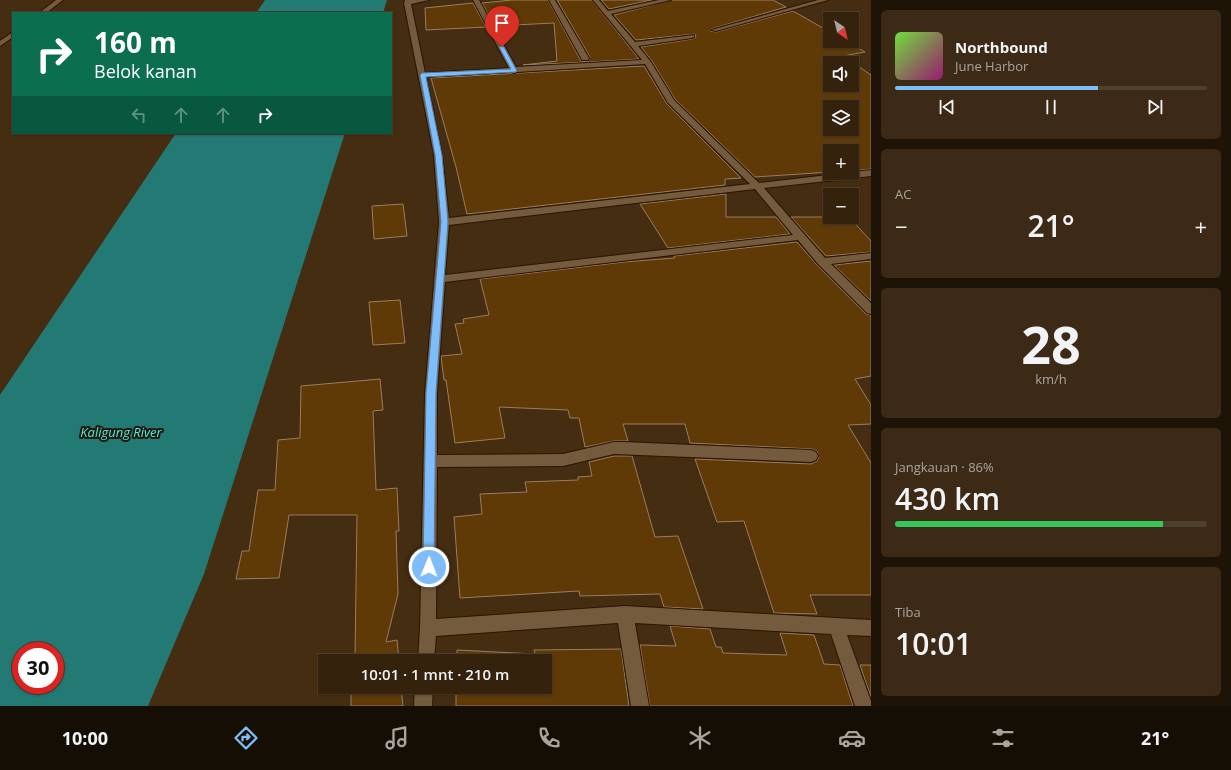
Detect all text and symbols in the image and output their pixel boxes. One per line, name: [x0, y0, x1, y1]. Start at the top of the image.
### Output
pin: [485, 6, 519, 47]
icon: arrive: [491, 12, 513, 34]
north arrow: [823, 12, 859, 48]
map controls: [823, 12, 859, 224]
text: 160 m: [94, 23, 177, 61]
icon: right: [28, 28, 80, 80]
text: Northbound: [955, 37, 1048, 57]
button: sound: [823, 56, 859, 92]
text: June Harbor: [955, 57, 1028, 75]
text: Belok kanan: [94, 59, 197, 83]
icon: previous: [936, 96, 958, 118]
icon: pause: [1040, 96, 1062, 118]
icon: next: [1144, 96, 1166, 118]
button: layers: [823, 100, 859, 136]
icon: left: [128, 104, 150, 126]
icon: ahead: [170, 104, 192, 126]
icon: ahead: [212, 104, 234, 126]
icon: right: [254, 104, 276, 126]
button: +: [823, 144, 859, 180]
text: AC: [895, 185, 911, 203]
button: −: [823, 188, 859, 224]
text: 21°: [1027, 205, 1075, 246]
text: −: [895, 211, 908, 241]
text: +: [1194, 211, 1207, 241]
text: 28: [1021, 308, 1081, 379]
text: km/h: [1035, 370, 1067, 388]
water label: Kaligung River: [80, 423, 163, 441]
text: Jangkauan · 86%: [895, 458, 994, 476]
text: 430 km: [895, 478, 1000, 519]
position arrow: [408, 546, 450, 588]
text: Tiba: [895, 603, 921, 621]
text: 10:01: [895, 623, 972, 664]
speed limit sign: 30: [12, 642, 64, 694]
text: 10:01 · 1 mnt · 210 m: [361, 664, 509, 684]
icon: directions: [232, 724, 260, 752]
icon: music: [383, 724, 411, 752]
icon: phone: [535, 724, 563, 752]
icon: climate: [686, 724, 714, 752]
icon: car: [838, 724, 866, 752]
icon: filters: [989, 724, 1017, 752]
text: 10:00: [62, 726, 108, 750]
text: 21°: [1141, 726, 1169, 750]

